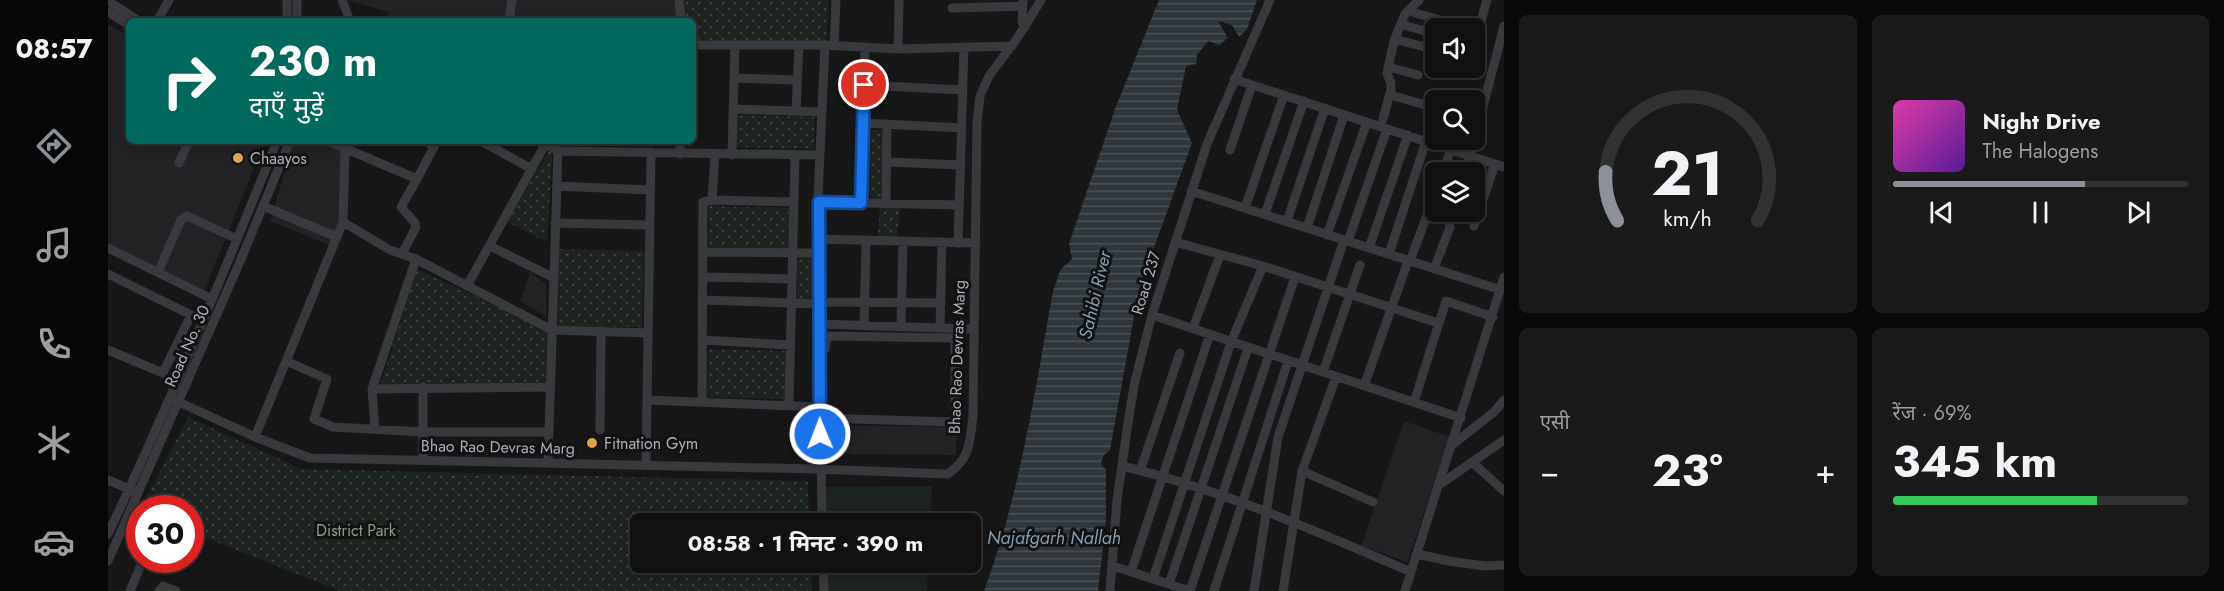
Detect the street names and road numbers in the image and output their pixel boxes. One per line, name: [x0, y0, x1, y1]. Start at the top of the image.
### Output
street label: Road 237: [1125, 248, 1167, 318]
street label: Bhao Rao Devras Marg: [943, 280, 971, 434]
street label: Road No. 30: [159, 301, 215, 391]
street label: Bhao Rao Devras Marg: [421, 434, 575, 460]

